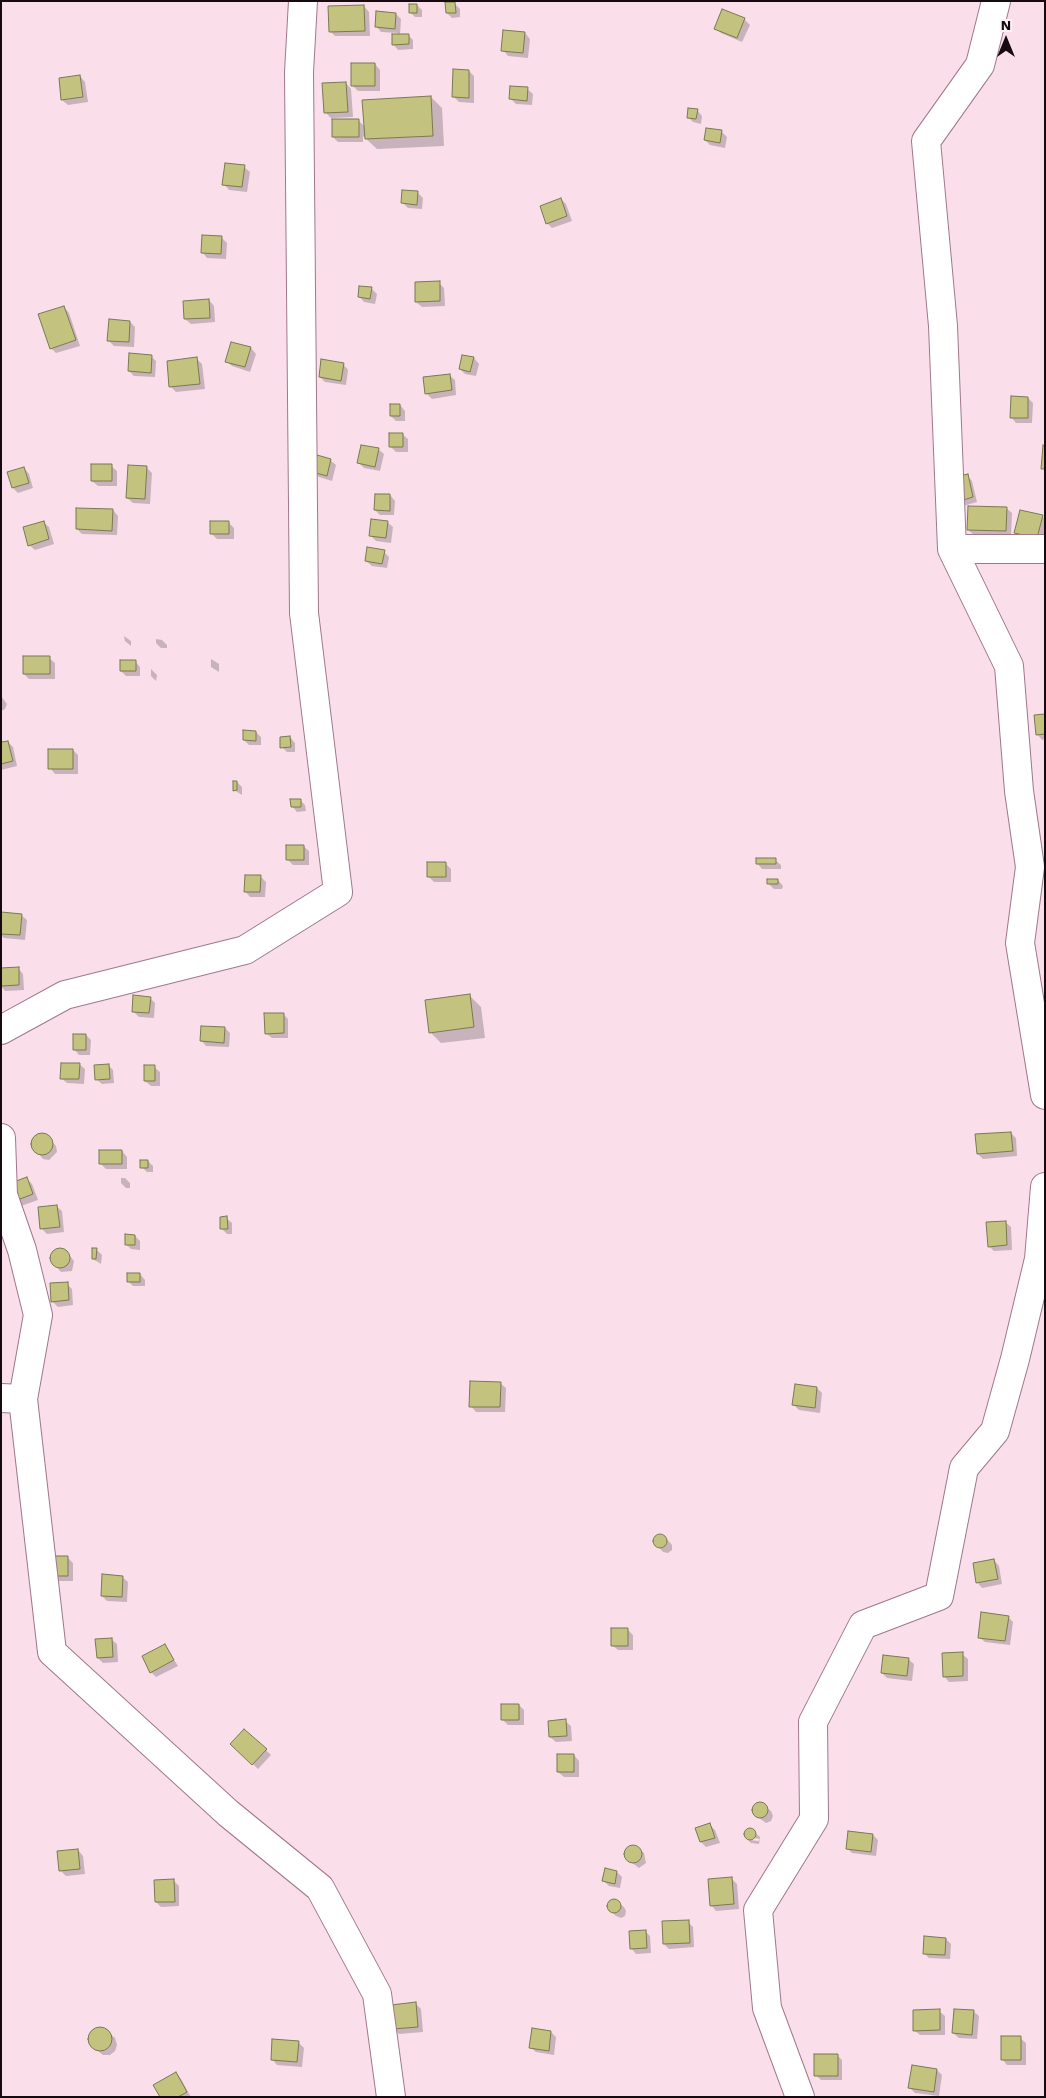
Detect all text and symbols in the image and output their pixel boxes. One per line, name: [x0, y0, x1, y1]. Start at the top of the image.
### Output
north arrow: [981, 15, 1031, 65]
text: N: [1001, 17, 1011, 33]

